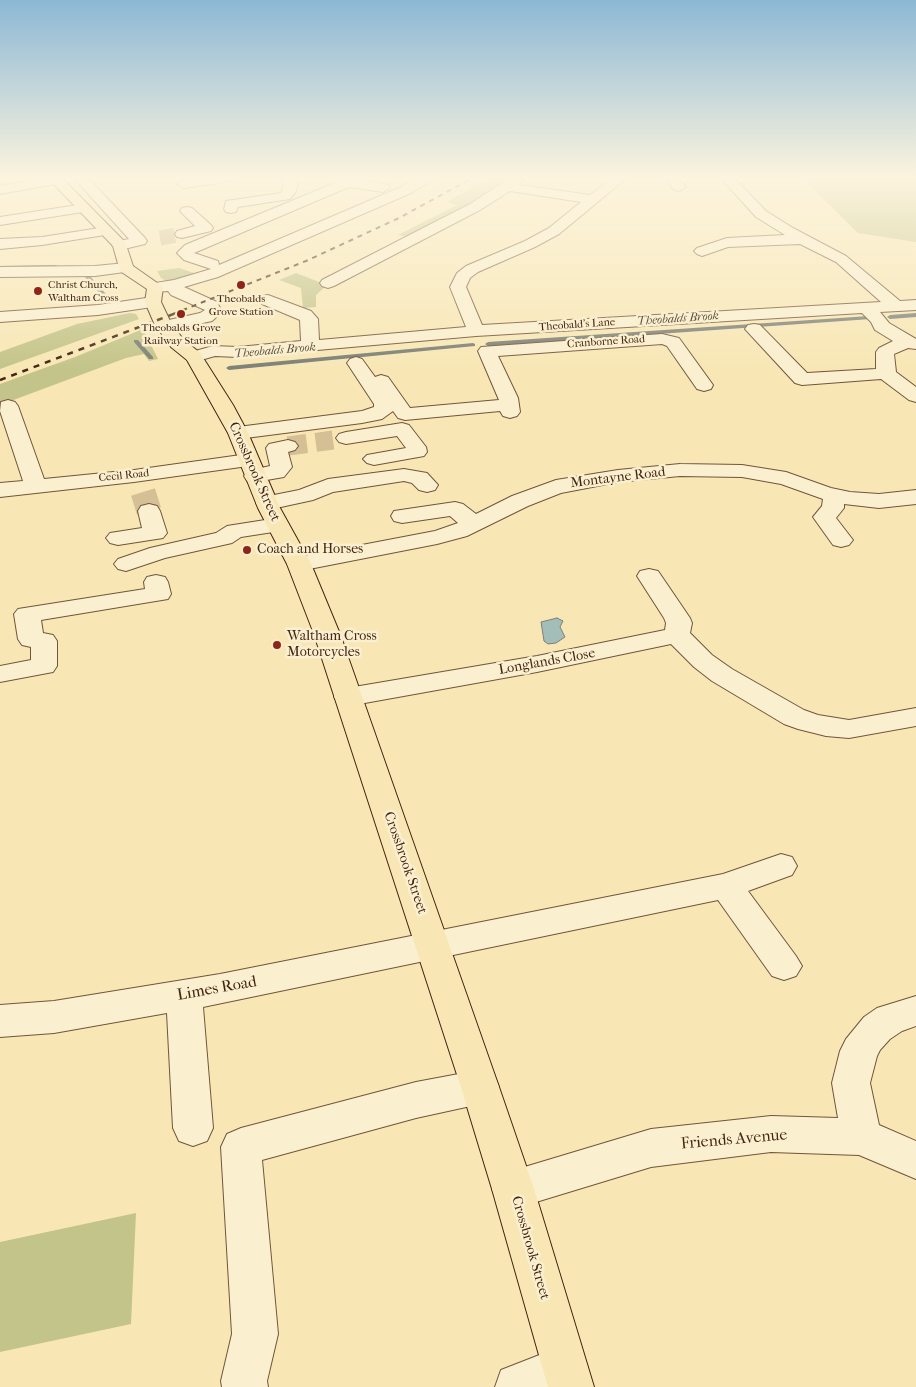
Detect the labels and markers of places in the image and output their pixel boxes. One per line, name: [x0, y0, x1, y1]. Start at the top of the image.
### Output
place label: Christ Church, Waltham Cross: [48, 278, 118, 304]
marker: Theobalds Grove Station: [235, 279, 247, 291]
marker: Christ Church, Waltham Cross: [32, 285, 44, 297]
place label: Theobalds Grove Station: [209, 292, 273, 318]
marker: Theobalds Grove Railway Station: [175, 308, 187, 320]
place label: Theobalds Grove Railway Station: [141, 321, 221, 347]
place label: Coach and Horses: [257, 542, 363, 558]
marker: Coach and Horses: [241, 544, 253, 556]
place label: Waltham Cross Motorcycles: [287, 629, 377, 662]
marker: Waltham Cross Motorcycles: [271, 639, 283, 651]

